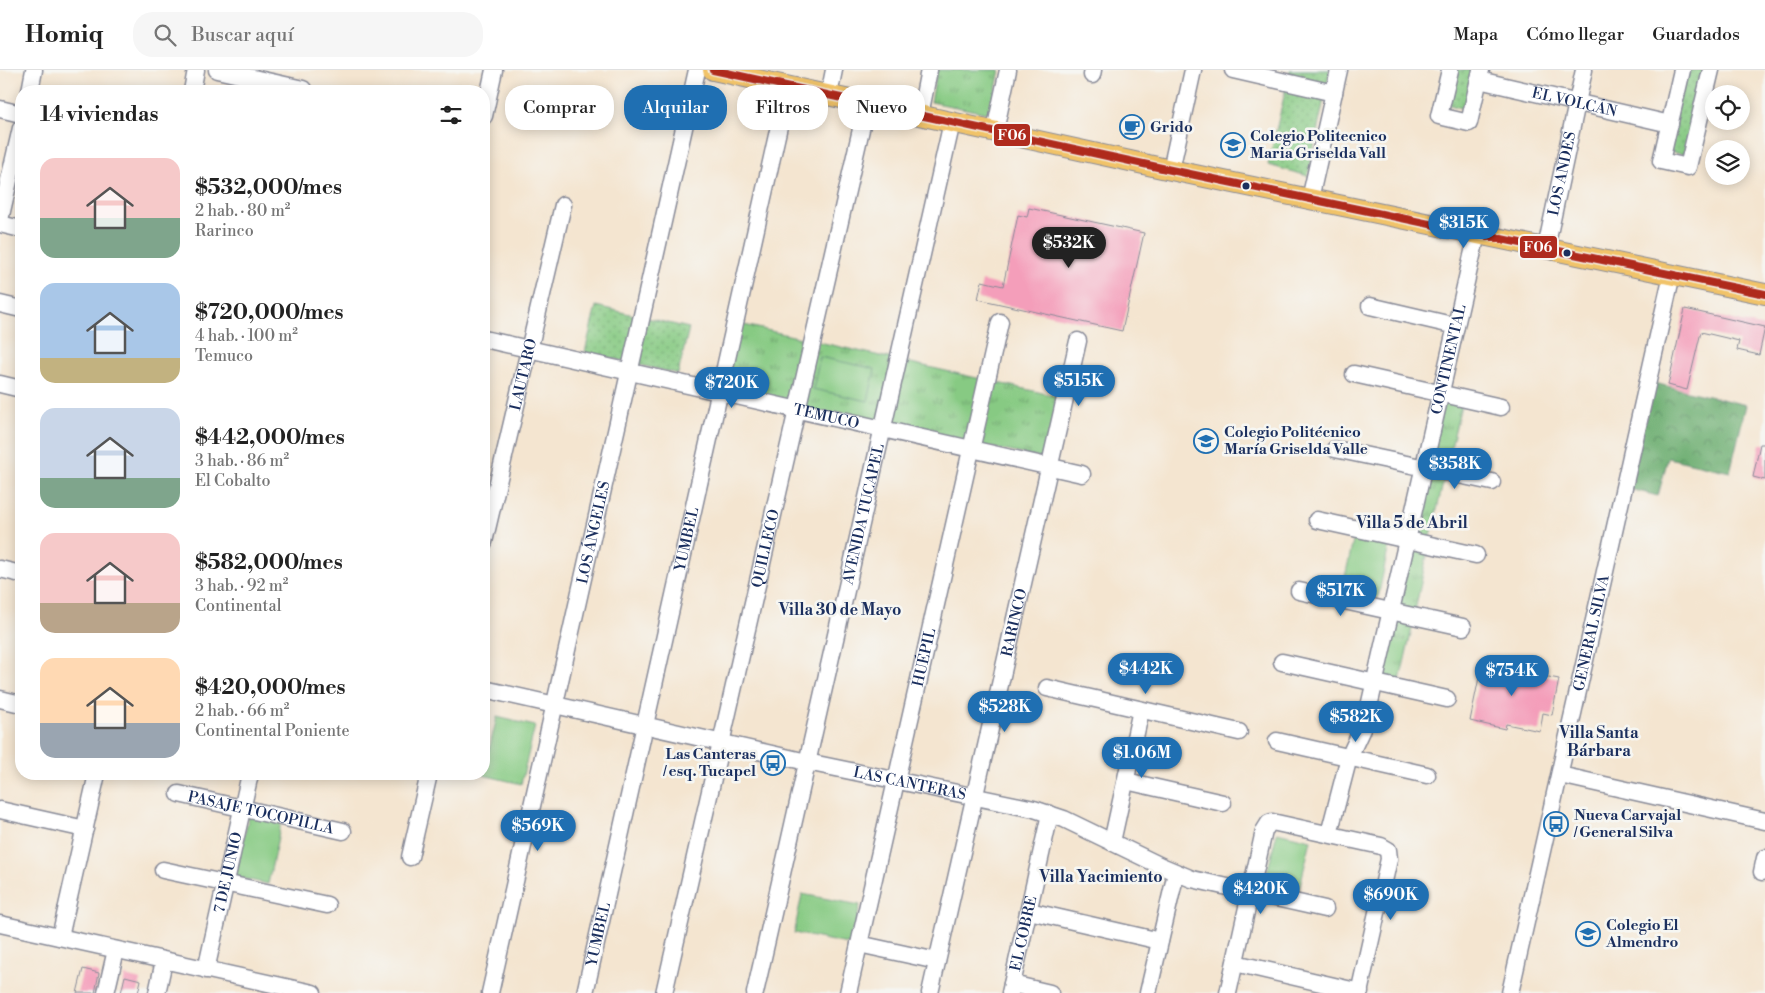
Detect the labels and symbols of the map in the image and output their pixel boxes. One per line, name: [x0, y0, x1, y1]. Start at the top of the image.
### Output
street label: EL VOLCÁN: [1530, 83, 1619, 121]
cafe icon: Grido: [1119, 114, 1145, 140]
place label: Grido: [1150, 118, 1193, 137]
line badge: F06: [993, 123, 1031, 147]
text: F06: [998, 127, 1027, 145]
place label: Colegio Politecnico Maria Griselda Vall: [1250, 127, 1387, 163]
street label: LOS ANDES: [1544, 130, 1580, 217]
school or university icon: Colegio Politecnico Maria Griselda Vall: [1220, 132, 1246, 158]
unlabelled marker: [1241, 181, 1251, 191]
pin: $315K: [1429, 206, 1499, 249]
pin: $532K: [1034, 226, 1104, 269]
line badge: F06: [1519, 235, 1558, 259]
text: F06: [1524, 239, 1553, 257]
unlabelled marker: [1562, 248, 1572, 258]
street label: CONTINENTAL: [1427, 303, 1470, 416]
street label: LAUTARO: [506, 336, 541, 413]
pin: $515K: [1044, 364, 1114, 407]
pin: $720K: [697, 366, 767, 409]
street label: TEMUCO: [792, 400, 861, 433]
place label: Colegio Politécnico María Griselda Valle: [1224, 423, 1368, 459]
school or university icon: Colegio Politécnico María Griselda Valle: [1193, 428, 1219, 454]
street label: AVENIDA TUCAPEL: [838, 442, 888, 587]
pin: $358K: [1420, 448, 1490, 490]
street label: LOS ÁNGELES: [573, 479, 614, 586]
street label: YUMBEL: [670, 505, 703, 574]
street label: QUILLECO: [747, 507, 784, 590]
district label: Villa 5 de Abril: [1355, 513, 1469, 533]
street label: GENERAL SILVA: [1569, 572, 1614, 693]
pin: $517K: [1306, 574, 1376, 617]
street label: RARINCO: [997, 586, 1031, 658]
district label: Villa 30 de Mayo: [778, 600, 901, 620]
street label: HUÉPIL: [908, 626, 940, 689]
pin: $442K: [1111, 652, 1181, 695]
pin: $754K: [1477, 654, 1547, 697]
pin: $528K: [970, 690, 1040, 733]
pin: $582K: [1321, 700, 1391, 743]
district label: Villa Santa Bárbara: [1558, 723, 1639, 761]
pin: $1.06M: [1101, 736, 1183, 779]
place label: Las Canteras / esq. Tucapel: [662, 745, 756, 781]
bus stop icon: Las Canteras / esq. Tucapel: [760, 750, 786, 776]
street label: LAS CANTERAS: [852, 762, 968, 804]
street label: PASAJE TOCOPILLA: [186, 787, 336, 838]
place label: Nueva Carvajal / General Silva: [1573, 806, 1681, 842]
pin: $569K: [503, 810, 573, 852]
bus stop icon: Nueva Carvajal / General Silva: [1543, 811, 1569, 837]
street label: 7 DE JUNIO: [210, 830, 246, 915]
district label: Villa Yacimiento: [1038, 867, 1163, 887]
pin: $420K: [1226, 872, 1296, 915]
pin: $690K: [1356, 878, 1426, 921]
street label: EL COBRE: [1006, 894, 1041, 973]
street label: YUMBEL: [582, 901, 614, 969]
place label: Colegio El Almendro: [1605, 916, 1679, 952]
school or university icon: Colegio El Almendro: [1575, 921, 1601, 947]

